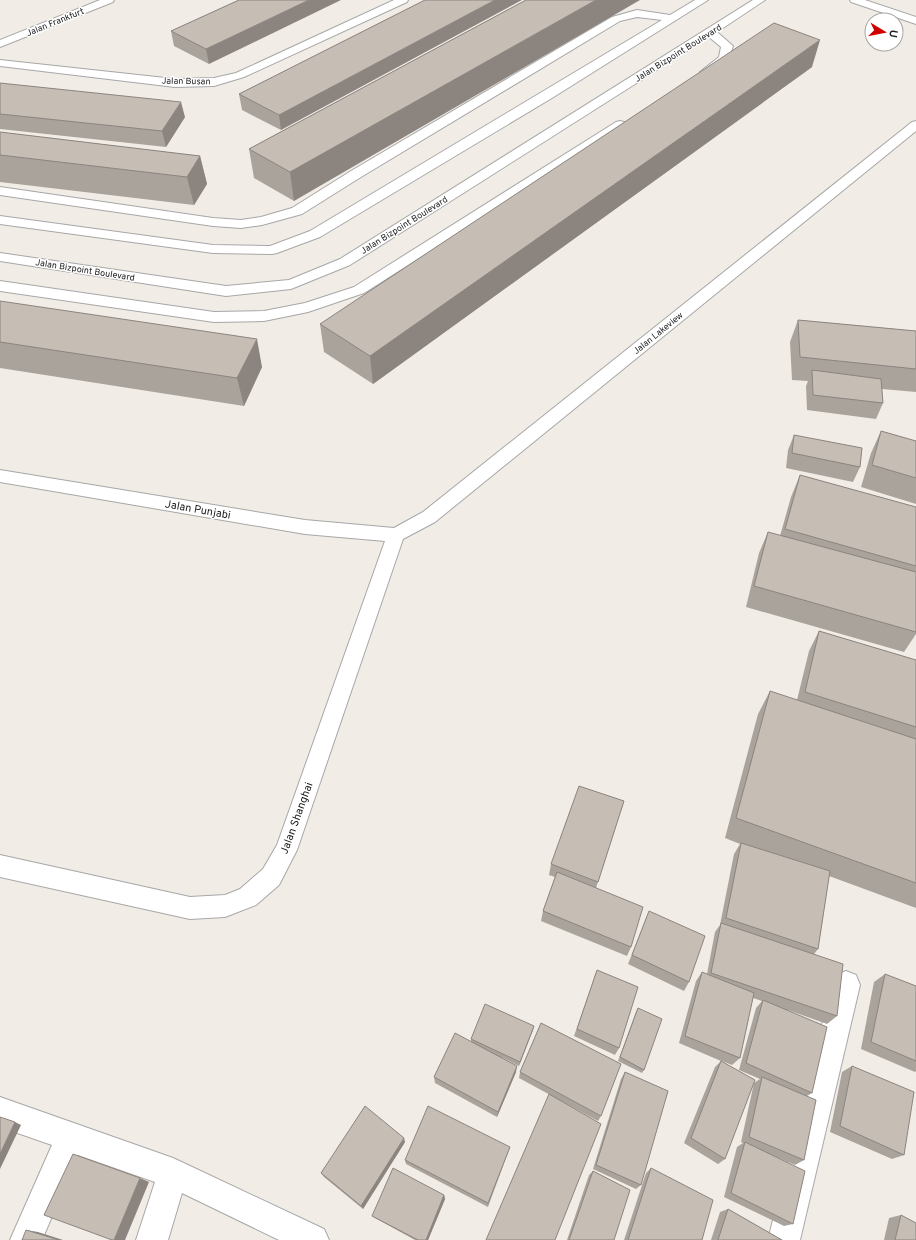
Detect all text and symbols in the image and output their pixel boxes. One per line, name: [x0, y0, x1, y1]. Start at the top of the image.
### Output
street label: Jalan Frankfurt: [25, 6, 86, 39]
north arrow: [864, 12, 904, 52]
street label: Jalan Bizpoint Boulevard: [633, 22, 724, 85]
text: U: [885, 28, 900, 39]
street label: Jalan Busan: [161, 76, 211, 87]
street label: Jalan Bizpoint Boulevard: [359, 194, 450, 257]
street label: Jalan Bizpoint Boulevard: [34, 257, 135, 284]
street label: Jalan Lakeview: [631, 310, 686, 357]
street label: Jalan Punjabi: [164, 497, 232, 523]
street label: Jalan Shanghai: [277, 780, 316, 856]

